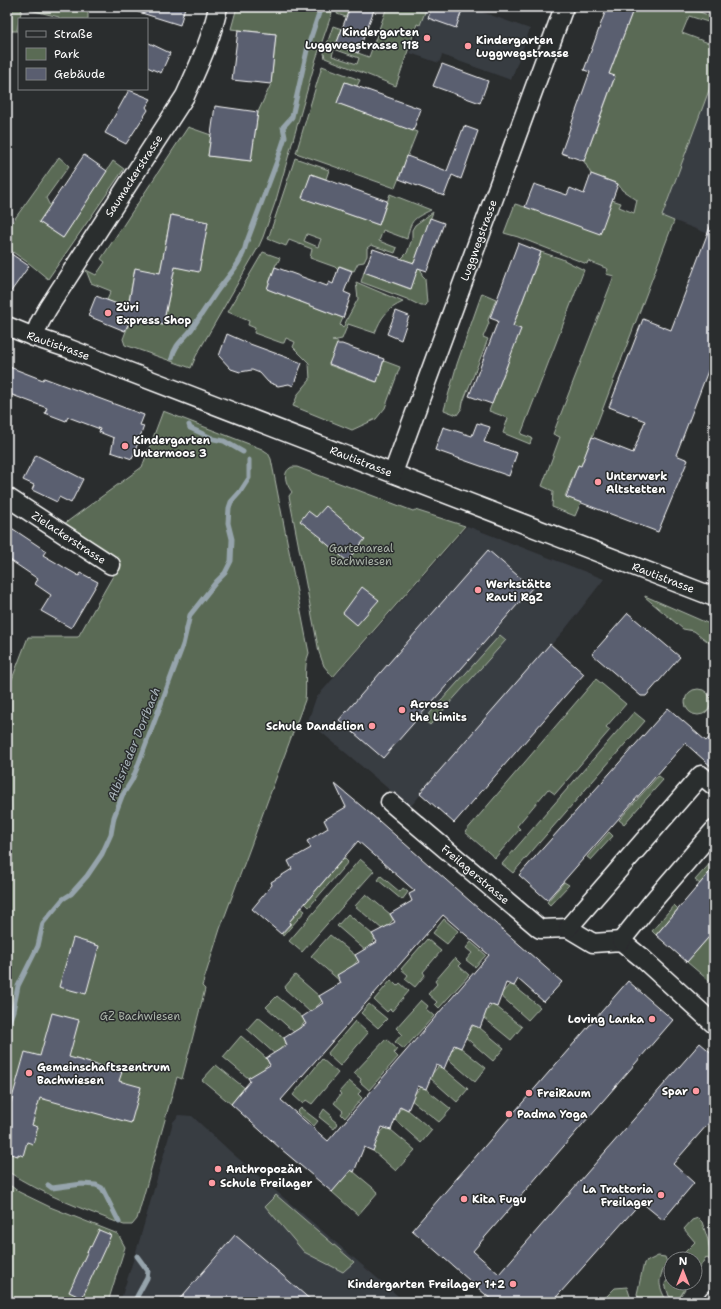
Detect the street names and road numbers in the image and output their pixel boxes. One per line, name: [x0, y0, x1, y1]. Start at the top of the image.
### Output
street label: Saumackerstrasse: [101, 131, 166, 220]
street label: Luggwegstrasse: [457, 198, 500, 283]
street label: Rautistrasse: [25, 327, 92, 364]
street label: Rautistrasse: [328, 442, 394, 480]
street label: Zielackerstrasse: [29, 508, 109, 567]
street label: Rautistrasse: [630, 559, 697, 596]
street label: Freilagerstrasse: [438, 841, 513, 907]

